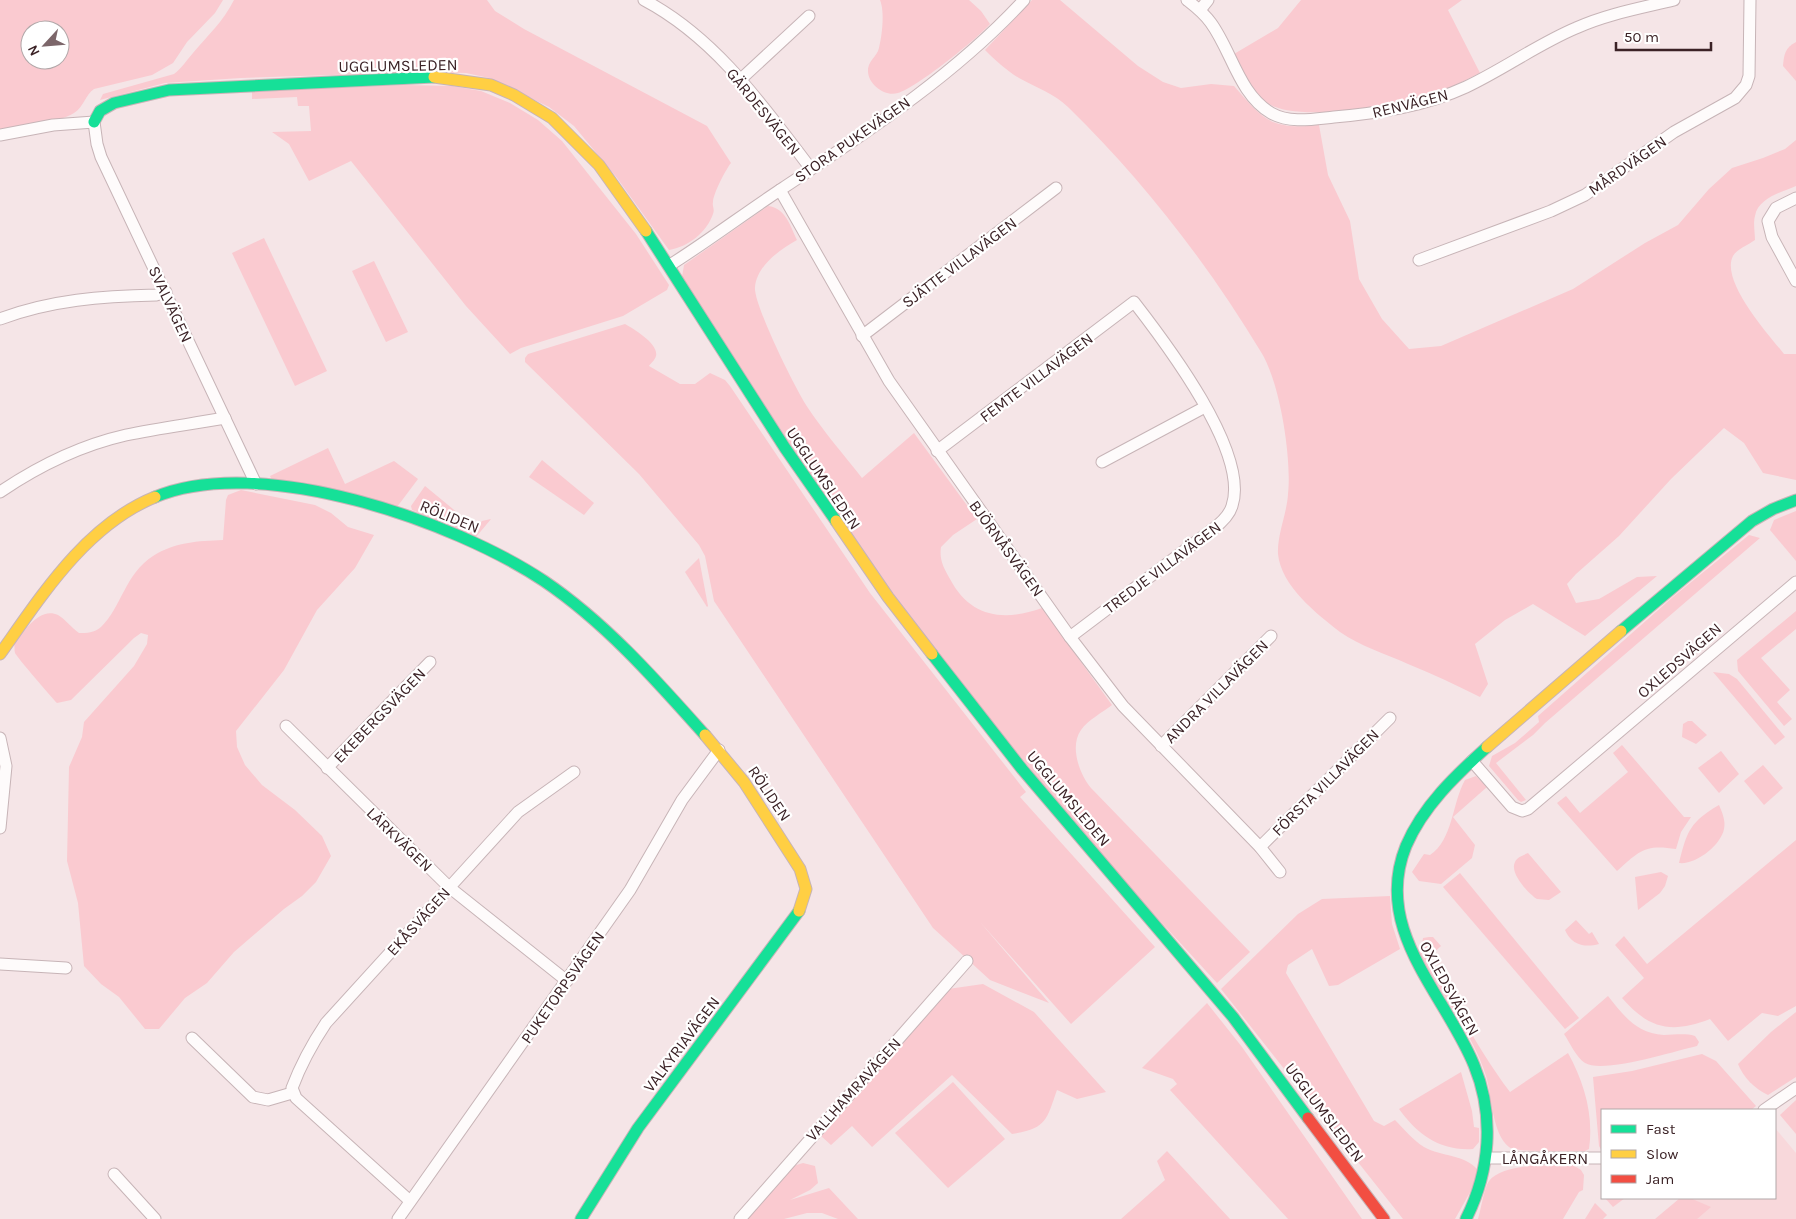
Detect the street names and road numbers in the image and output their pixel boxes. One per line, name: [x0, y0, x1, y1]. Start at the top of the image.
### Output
street label: UGGLUMSLEDEN: [338, 55, 458, 76]
street label: GÄRDESVÄGEN: [723, 64, 804, 159]
street label: RENVÄGEN: [1370, 85, 1450, 122]
street label: STORA PUKEVÄGEN: [791, 92, 914, 186]
street label: MÅRDVÄGEN: [1585, 132, 1670, 199]
street label: SJÄTTE VILLAVÄGEN: [898, 213, 1020, 312]
street label: SVALVÄGEN: [145, 263, 196, 345]
street label: FEMTE VILLAVÄGEN: [976, 329, 1097, 426]
street label: UGGLUMSLEDEN: [782, 424, 865, 533]
street label: RÖLIDEN: [417, 496, 482, 537]
street label: BJÖRNÅSVÄGEN: [965, 496, 1048, 600]
street label: TREDJE VILLAVÄGEN: [1100, 517, 1225, 618]
street label: OXLEDSVÄGEN: [1633, 619, 1725, 702]
street label: ANDRA VILLAVÄGEN: [1161, 636, 1272, 747]
street label: EKEBERGSVÄGEN: [329, 664, 429, 767]
street label: FÖRSTA VILLAVÄGEN: [1268, 725, 1383, 840]
street label: UGGLUMSLEDEN: [1023, 747, 1114, 850]
street label: RÖLIDEN: [744, 762, 795, 825]
street label: LÄRKVÄGEN: [363, 803, 437, 875]
street label: EKÅSVÄGEN: [383, 883, 454, 959]
street label: PUKETORPSVÄGEN: [517, 928, 608, 1047]
street label: OXLEDSVÄGEN: [1416, 938, 1483, 1039]
street label: VALKYRIAVÄGEN: [639, 993, 723, 1096]
street label: VALLHAMRAVÄGEN: [802, 1034, 905, 1145]
street label: UGGLUMSLEDEN: [1281, 1059, 1368, 1166]
street label: LÅNGÅKERN: [1502, 1149, 1588, 1168]

